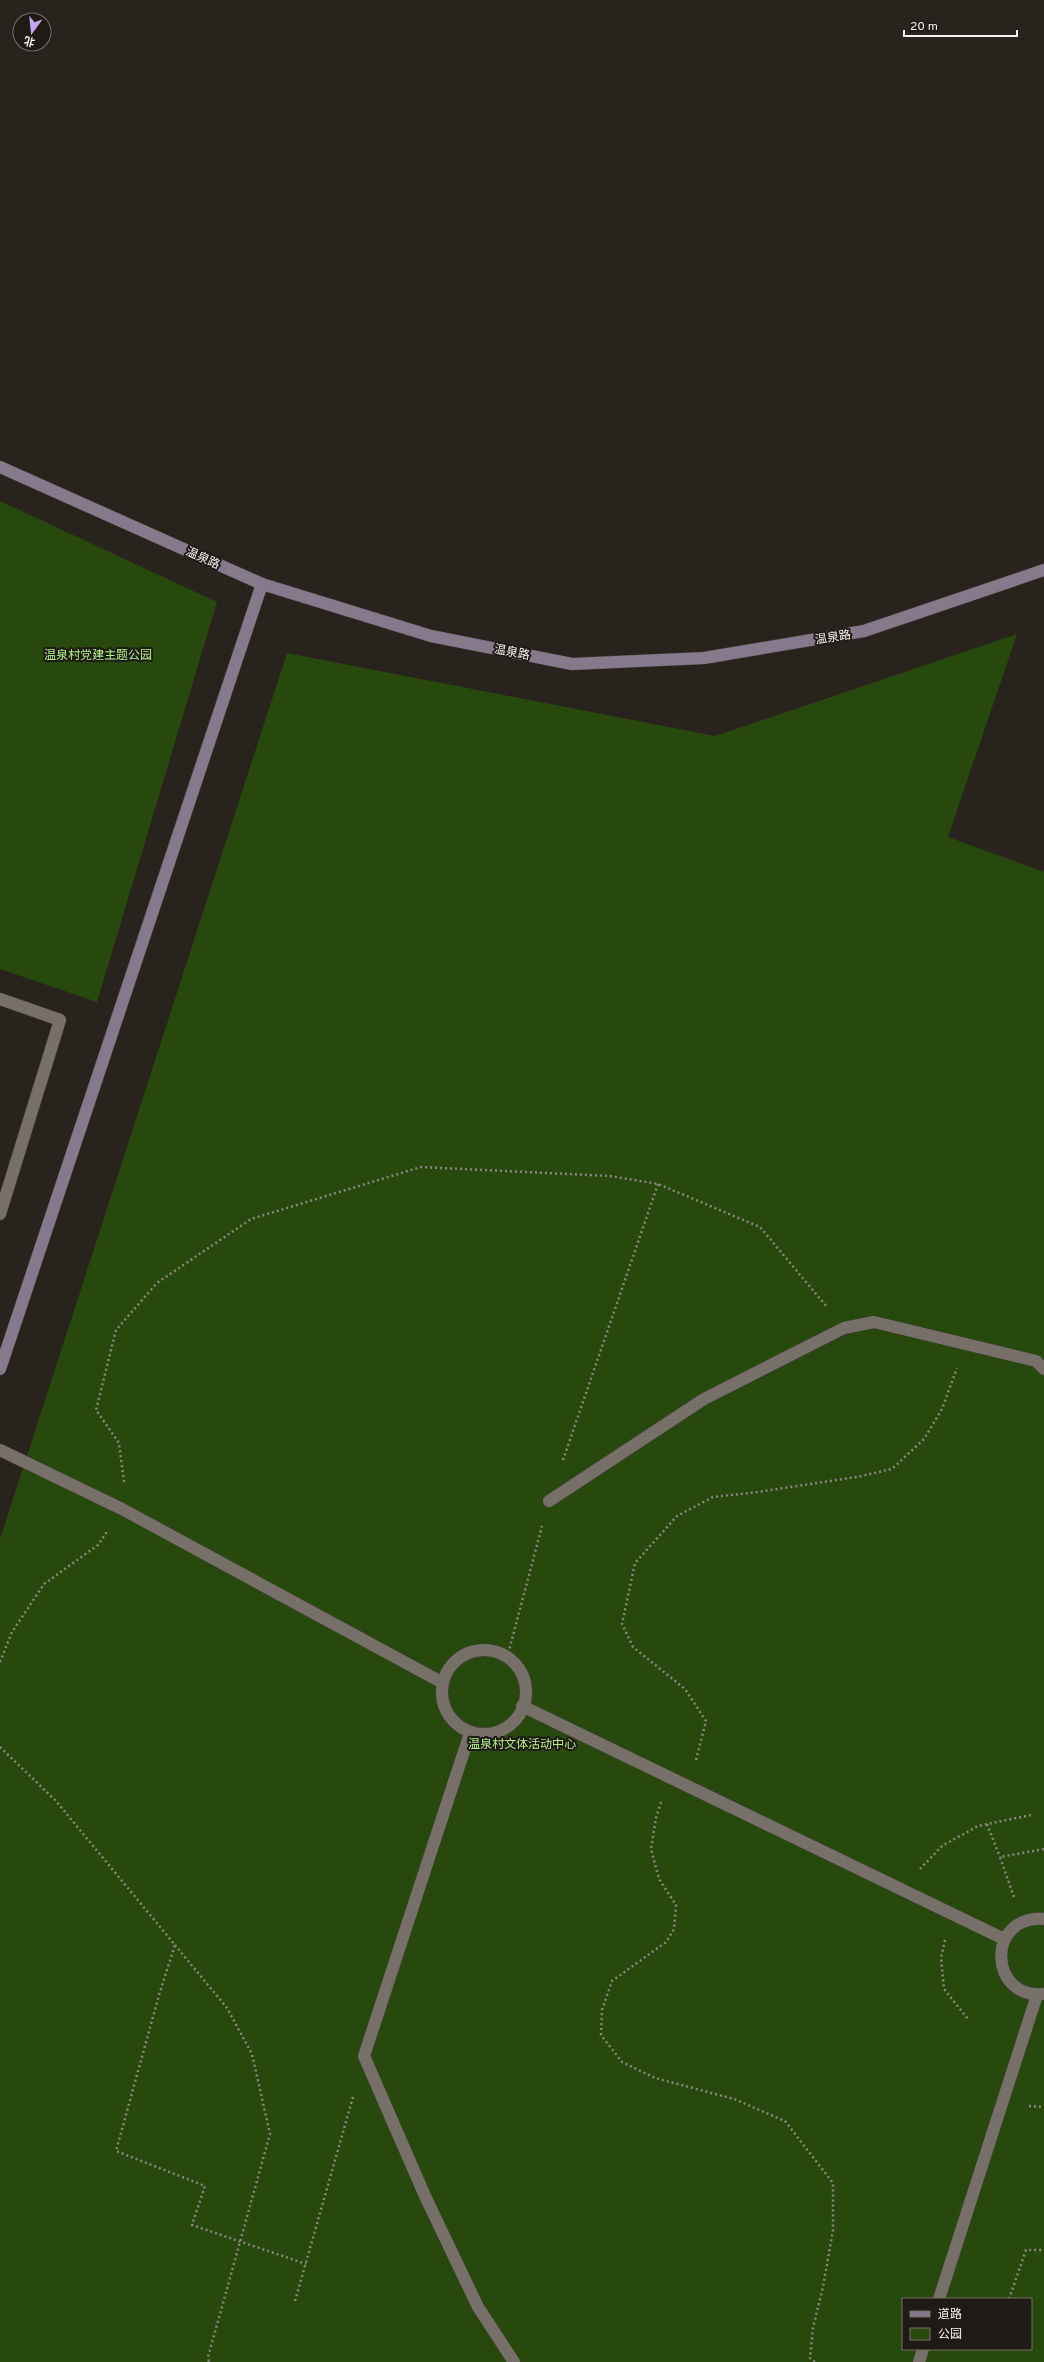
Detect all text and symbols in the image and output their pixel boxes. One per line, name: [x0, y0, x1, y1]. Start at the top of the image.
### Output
north arrow: [12, 12, 52, 52]
scale bar: [904, 12, 1017, 38]
text: 20 m: [910, 19, 938, 35]
text: 北: [23, 33, 37, 49]
street label: 温泉路: [183, 544, 222, 574]
street label: 温泉路: [814, 627, 852, 649]
street label: 温泉路: [493, 642, 531, 664]
park label: 温泉村党建主题公园: [44, 648, 152, 664]
park label: 温泉村文体活动中心: [468, 1737, 576, 1753]
legend: [902, 2298, 1032, 2350]
text: 道路: [938, 2307, 962, 2323]
text: 公园: [938, 2327, 962, 2343]

